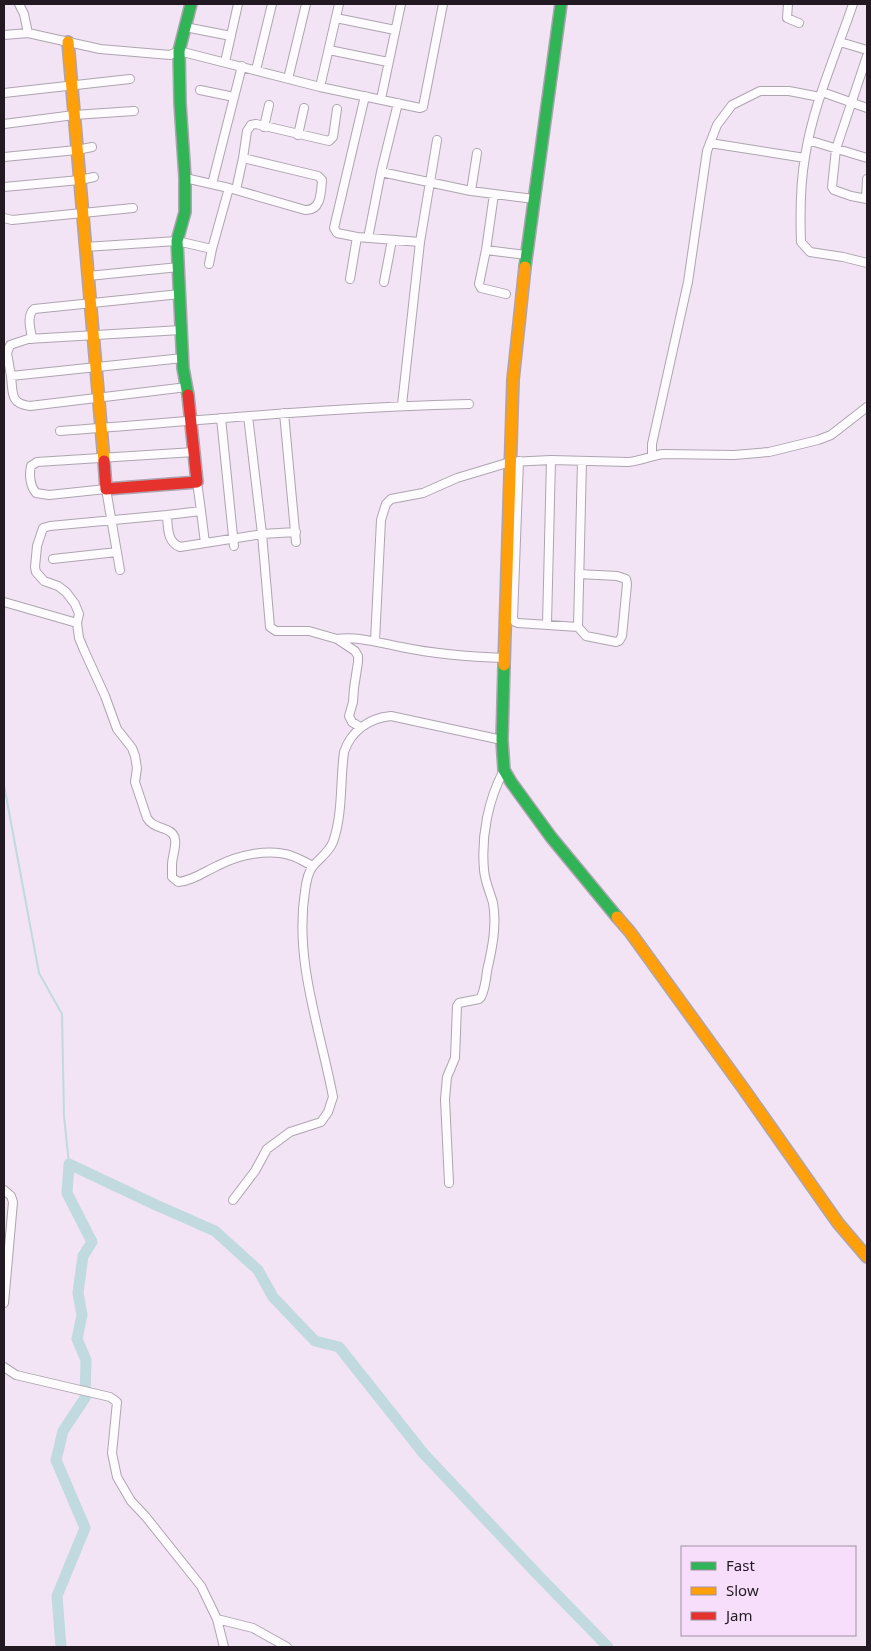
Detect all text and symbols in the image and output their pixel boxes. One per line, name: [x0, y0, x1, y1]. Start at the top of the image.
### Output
legend: [681, 1546, 856, 1636]
text: Fast: [726, 1555, 755, 1575]
text: Slow: [726, 1580, 759, 1600]
text: Jam: [724, 1605, 753, 1625]

